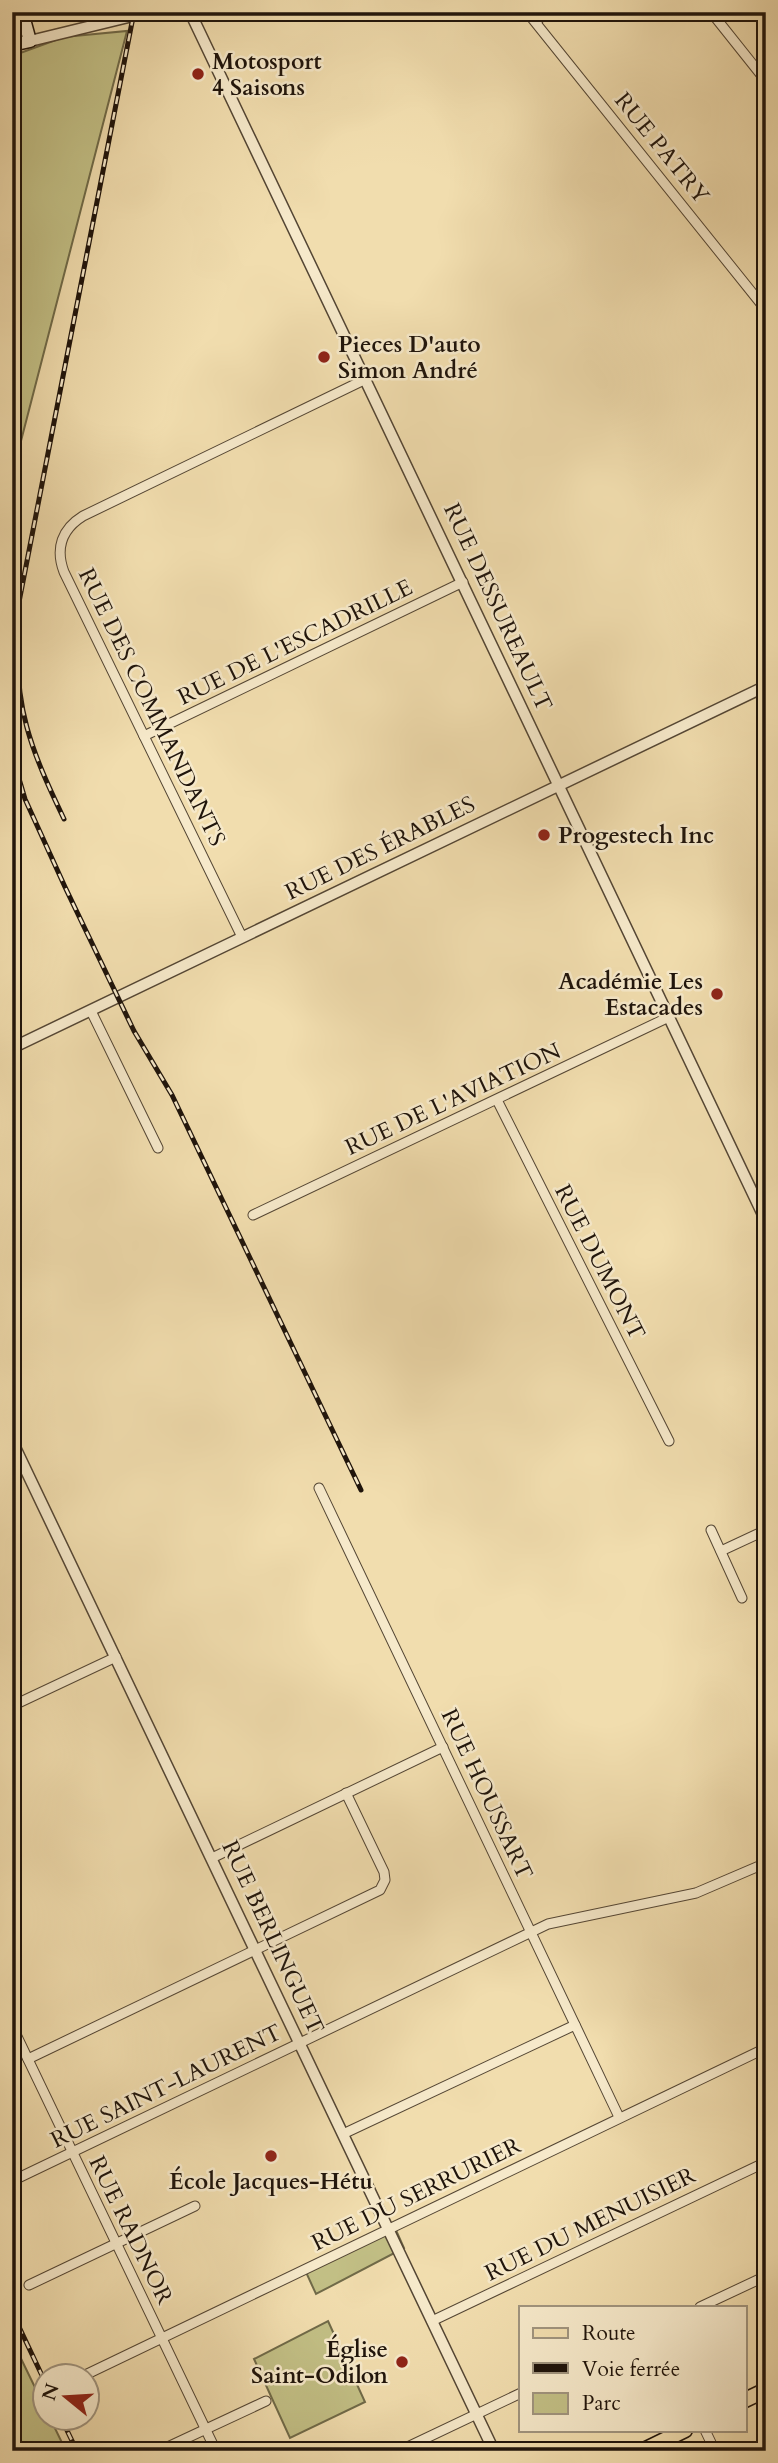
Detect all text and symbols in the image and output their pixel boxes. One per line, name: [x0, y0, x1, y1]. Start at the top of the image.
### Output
place label: Motosport 4 Saisons: [212, 46, 322, 103]
marker: Motosport 4 Saisons: [190, 66, 206, 82]
street label: RUE PATRY: [607, 86, 717, 211]
place label: Pieces D'auto Simon André: [338, 329, 481, 386]
marker: Pieces D'auto Simon André: [316, 349, 332, 365]
street label: RUE DESSUREAULT: [436, 498, 560, 716]
street label: RUE DES COMMANDANTS: [71, 563, 233, 851]
street label: RUE DE L'ESCADRILLE: [173, 572, 417, 712]
street label: RUE DES ÉRABLES: [280, 789, 480, 907]
place label: Progestech Inc: [558, 820, 714, 851]
marker: Progestech Inc: [536, 827, 552, 843]
place label: Académie Les Estacades: [558, 966, 703, 1023]
marker: Académie Les Estacades: [709, 986, 725, 1002]
street label: RUE DE L'AVIATION: [340, 1035, 566, 1163]
street label: RUE DUMONT: [547, 1179, 653, 1345]
street label: RUE HOUSSART: [434, 1704, 540, 1885]
street label: RUE BERLINGUET: [215, 1835, 332, 2039]
street label: RUE SAINT-LAURENT: [45, 2017, 287, 2155]
street label: RUE DU SERRURIER: [306, 2130, 526, 2258]
marker: École Jacques-Hétu: [263, 2148, 279, 2164]
street label: RUE RADNOR: [82, 2151, 180, 2309]
street label: RUE DU MENUISIER: [480, 2160, 700, 2288]
place label: École Jacques-Hétu: [169, 2166, 373, 2197]
legend: [519, 2306, 746, 2432]
text: Route: [582, 2319, 636, 2348]
place label: Église Saint-Odilon: [251, 2334, 388, 2391]
marker: Église Saint-Odilon: [394, 2354, 410, 2370]
text: Voie ferrée: [582, 2355, 680, 2384]
north arrow: [32, 2362, 102, 2432]
text: N: [36, 2380, 66, 2404]
text: Parc: [582, 2389, 621, 2418]

